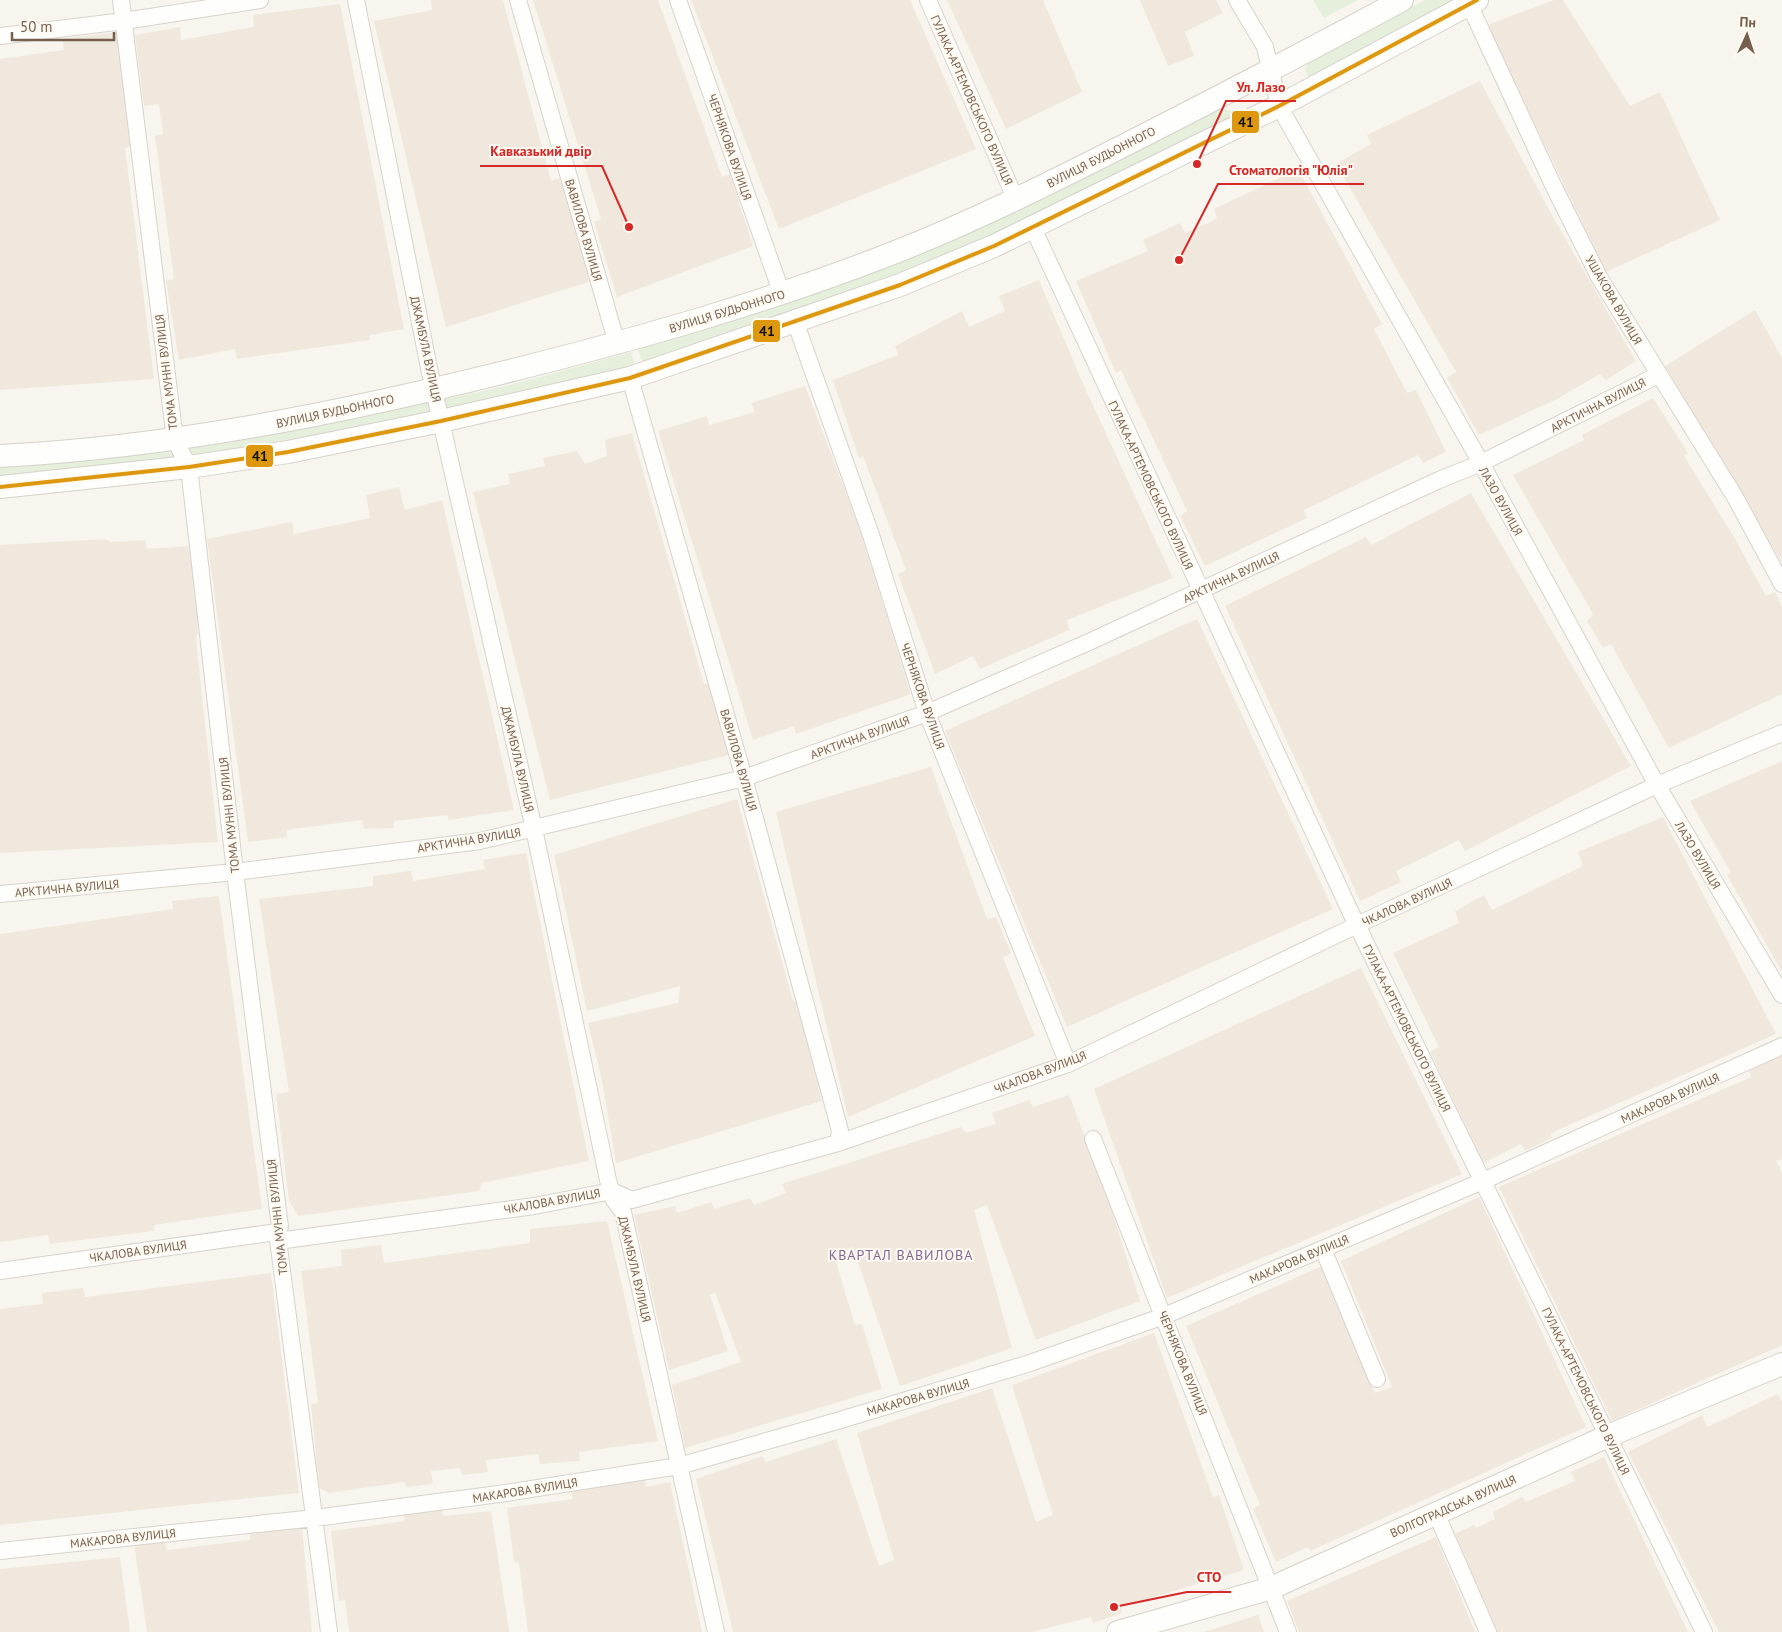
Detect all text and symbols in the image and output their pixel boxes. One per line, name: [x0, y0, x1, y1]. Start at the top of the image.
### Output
scale bar: [12, 10, 115, 42]
north arrow: [1722, 10, 1772, 60]
street label: ГУЛАКА-АРТЕМОВСЬКОГО ВУЛИЦЯ: [928, 13, 1016, 187]
text: Пн: [1739, 13, 1756, 31]
text: 50 m: [20, 17, 53, 36]
callout: Ул. Лазо: [1226, 72, 1296, 101]
text: Ул. Лазо: [1236, 78, 1286, 96]
street label: ЧЕРНЯКОВА ВУЛИЦЯ: [705, 92, 755, 202]
line badge: 41: [1231, 110, 1260, 134]
text: 41: [1238, 113, 1254, 131]
street label: ВУЛИЦЯ БУДЬОННОГО: [1044, 123, 1158, 191]
callout: Кавказький двір: [480, 137, 602, 166]
text: Кавказький двір: [490, 142, 592, 160]
callout: Стоматологія "Юлія": [1218, 155, 1364, 184]
text: Стоматологія "Юлія": [1229, 161, 1353, 179]
street label: ВАВИЛОВА ВУЛИЦЯ: [562, 177, 606, 283]
street label: УШАКОВА ВУЛИЦЯ: [1582, 253, 1646, 347]
street label: ВУЛИЦЯ БУДЬОННОГО: [667, 286, 787, 336]
street label: ДЖАМБУЛА ВУЛИЦЯ: [407, 294, 445, 404]
street label: ТОМА МУННІ ВУЛИЦЯ: [151, 313, 181, 431]
line badge: 41: [752, 319, 781, 343]
text: 41: [759, 322, 775, 340]
street label: АРКТИЧНА ВУЛИЦЯ: [1548, 375, 1648, 435]
street label: ВУЛИЦЯ БУДЬОННОГО: [275, 391, 395, 431]
street label: ГУЛАКА-АРТЕМОВСЬКОГО ВУЛИЦЯ: [1105, 398, 1197, 572]
line badge: 41: [245, 444, 274, 468]
text: 41: [252, 447, 268, 465]
street label: ЛАЗО ВУЛИЦЯ: [1475, 463, 1526, 538]
street label: АРКТИЧНА ВУЛИЦЯ: [1180, 548, 1282, 606]
street label: ЧЕРНЯКОВА ВУЛИЦЯ: [898, 641, 948, 751]
street label: ДЖАМБУЛА ВУЛИЦЯ: [499, 705, 537, 813]
street label: ВАВИЛОВА ВУЛИЦЯ: [717, 707, 761, 813]
street label: АРКТИЧНА ВУЛИЦЯ: [808, 712, 912, 762]
street label: ТОМА МУННІ ВУЛИЦЯ: [215, 756, 243, 874]
street label: ЛАЗО ВУЛИЦЯ: [1671, 818, 1724, 892]
street label: АРКТИЧНА ВУЛИЦЯ: [416, 824, 522, 856]
street label: ЧКАЛОВА ВУЛИЦЯ: [1359, 874, 1455, 930]
street label: АРКТИЧНА ВУЛИЦЯ: [14, 876, 120, 900]
street label: ГУЛАКА-АРТЕМОВСЬКОГО ВУЛИЦЯ: [1360, 942, 1454, 1114]
street label: ЧКАЛОВА ВУЛИЦЯ: [992, 1047, 1088, 1097]
street label: МАКАРОВА ВУЛИЦЯ: [1618, 1070, 1722, 1126]
street label: ТОМА МУННІ ВУЛИЦЯ: [263, 1158, 291, 1276]
street label: ЧКАЛОВА ВУЛИЦЯ: [502, 1185, 602, 1217]
street label: ДЖАМБУЛА ВУЛИЦЯ: [616, 1215, 654, 1323]
street label: МАКАРОВА ВУЛИЦЯ: [1247, 1231, 1351, 1287]
street label: ЧКАЛОВА ВУЛИЦЯ: [88, 1237, 188, 1265]
district label: КВАРТАЛ ВАВИЛОВА: [829, 1246, 973, 1264]
street label: ГУЛАКА-АРТЕМОВСЬКОГО ВУЛИЦЯ: [1539, 1305, 1633, 1477]
street label: ЧЕРНЯКОВА ВУЛИЦЯ: [1155, 1309, 1211, 1417]
street label: МАКАРОВА ВУЛИЦЯ: [865, 1375, 971, 1419]
street label: ВОЛГОГРАДСЬКА ВУЛИЦЯ: [1388, 1471, 1518, 1541]
street label: МАКАРОВА ВУЛИЦЯ: [471, 1474, 579, 1506]
street label: МАКАРОВА ВУЛИЦЯ: [69, 1525, 177, 1551]
callout: СТО: [1187, 1563, 1231, 1592]
text: СТО: [1197, 1568, 1221, 1586]

